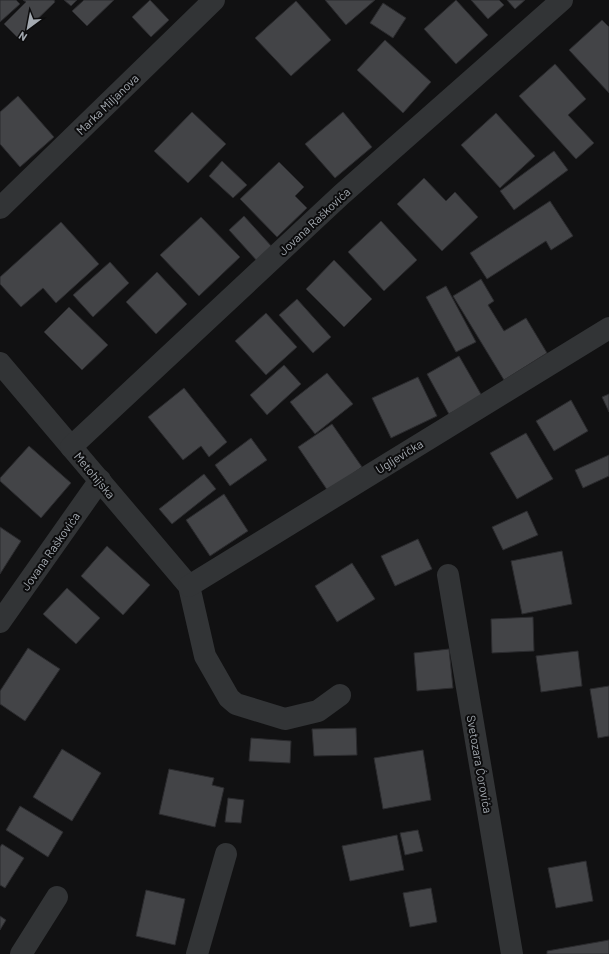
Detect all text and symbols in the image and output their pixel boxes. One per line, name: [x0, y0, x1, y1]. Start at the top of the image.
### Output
north arrow: [8, 8, 48, 48]
text: N: [16, 29, 29, 44]
street label: Marka Miljanova: [73, 71, 141, 137]
street label: Jovana Raškovića: [275, 184, 353, 258]
street label: Ugljevička: [373, 436, 425, 476]
street label: Metohijska: [72, 449, 118, 501]
street label: Jovana Raškovića: [18, 509, 82, 593]
street label: Svetozara Ćorovića: [464, 714, 496, 814]

